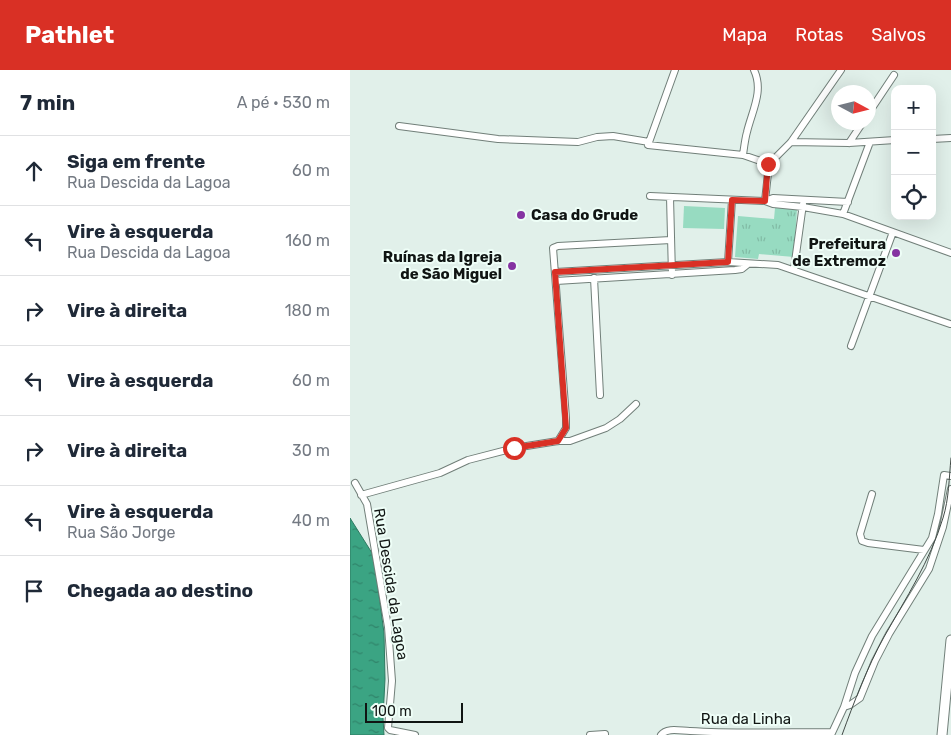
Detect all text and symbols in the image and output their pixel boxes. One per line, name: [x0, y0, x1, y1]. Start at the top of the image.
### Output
text: Pathlet: [25, 21, 114, 49]
text: Mapa: [722, 24, 767, 46]
text: Rotas: [795, 24, 843, 46]
text: Salvos: [871, 24, 926, 46]
north arrow: [831, 85, 876, 130]
map controls: [891, 85, 936, 220]
button: +: [891, 85, 936, 130]
text: 7 min: [20, 90, 75, 115]
text: A pé · 530 m: [237, 93, 330, 112]
button: −: [891, 130, 936, 175]
text: Siga em frente: [67, 150, 205, 173]
route end: [757, 153, 780, 176]
icon: ahead: [20, 157, 48, 185]
text: 60 m: [292, 161, 330, 180]
text: Rua Descida da Lagoa: [67, 173, 231, 192]
button: locate: [891, 175, 936, 220]
place label: Casa do Grude: [531, 206, 638, 224]
marker: Casa do Grude: [515, 209, 527, 221]
text: Vire à esquerda: [67, 220, 214, 243]
icon: left: [20, 227, 48, 255]
text: 160 m: [285, 231, 330, 250]
place label: Prefeitura de Extremoz: [792, 235, 886, 270]
text: Rua Descida da Lagoa: [67, 243, 231, 262]
marker: Prefeitura de Extremoz: [890, 247, 902, 259]
place label: Ruínas da Igreja de São Miguel: [383, 248, 502, 283]
marker: Ruínas da Igreja de São Miguel: [506, 260, 518, 272]
icon: right: [20, 297, 48, 325]
text: Vire à direita: [67, 299, 187, 322]
text: 180 m: [285, 301, 330, 320]
icon: left: [20, 367, 48, 395]
text: Vire à esquerda: [67, 369, 214, 392]
text: 60 m: [292, 371, 330, 390]
icon: right: [20, 437, 48, 465]
route start: [503, 437, 526, 460]
text: Vire à direita: [67, 439, 187, 462]
text: 30 m: [292, 441, 330, 460]
text: Vire à esquerda: [67, 500, 214, 523]
icon: left: [20, 507, 48, 535]
street label: Rua Descida da Lagoa: [370, 507, 412, 661]
text: 40 m: [292, 511, 330, 530]
text: Rua São Jorge: [67, 523, 176, 542]
icon: arrive: [20, 577, 48, 605]
text: Chegada ao destino: [67, 579, 253, 602]
scale bar: [365, 700, 462, 723]
text: 100 m: [372, 703, 412, 720]
street label: Rua da Linha: [701, 710, 791, 728]

